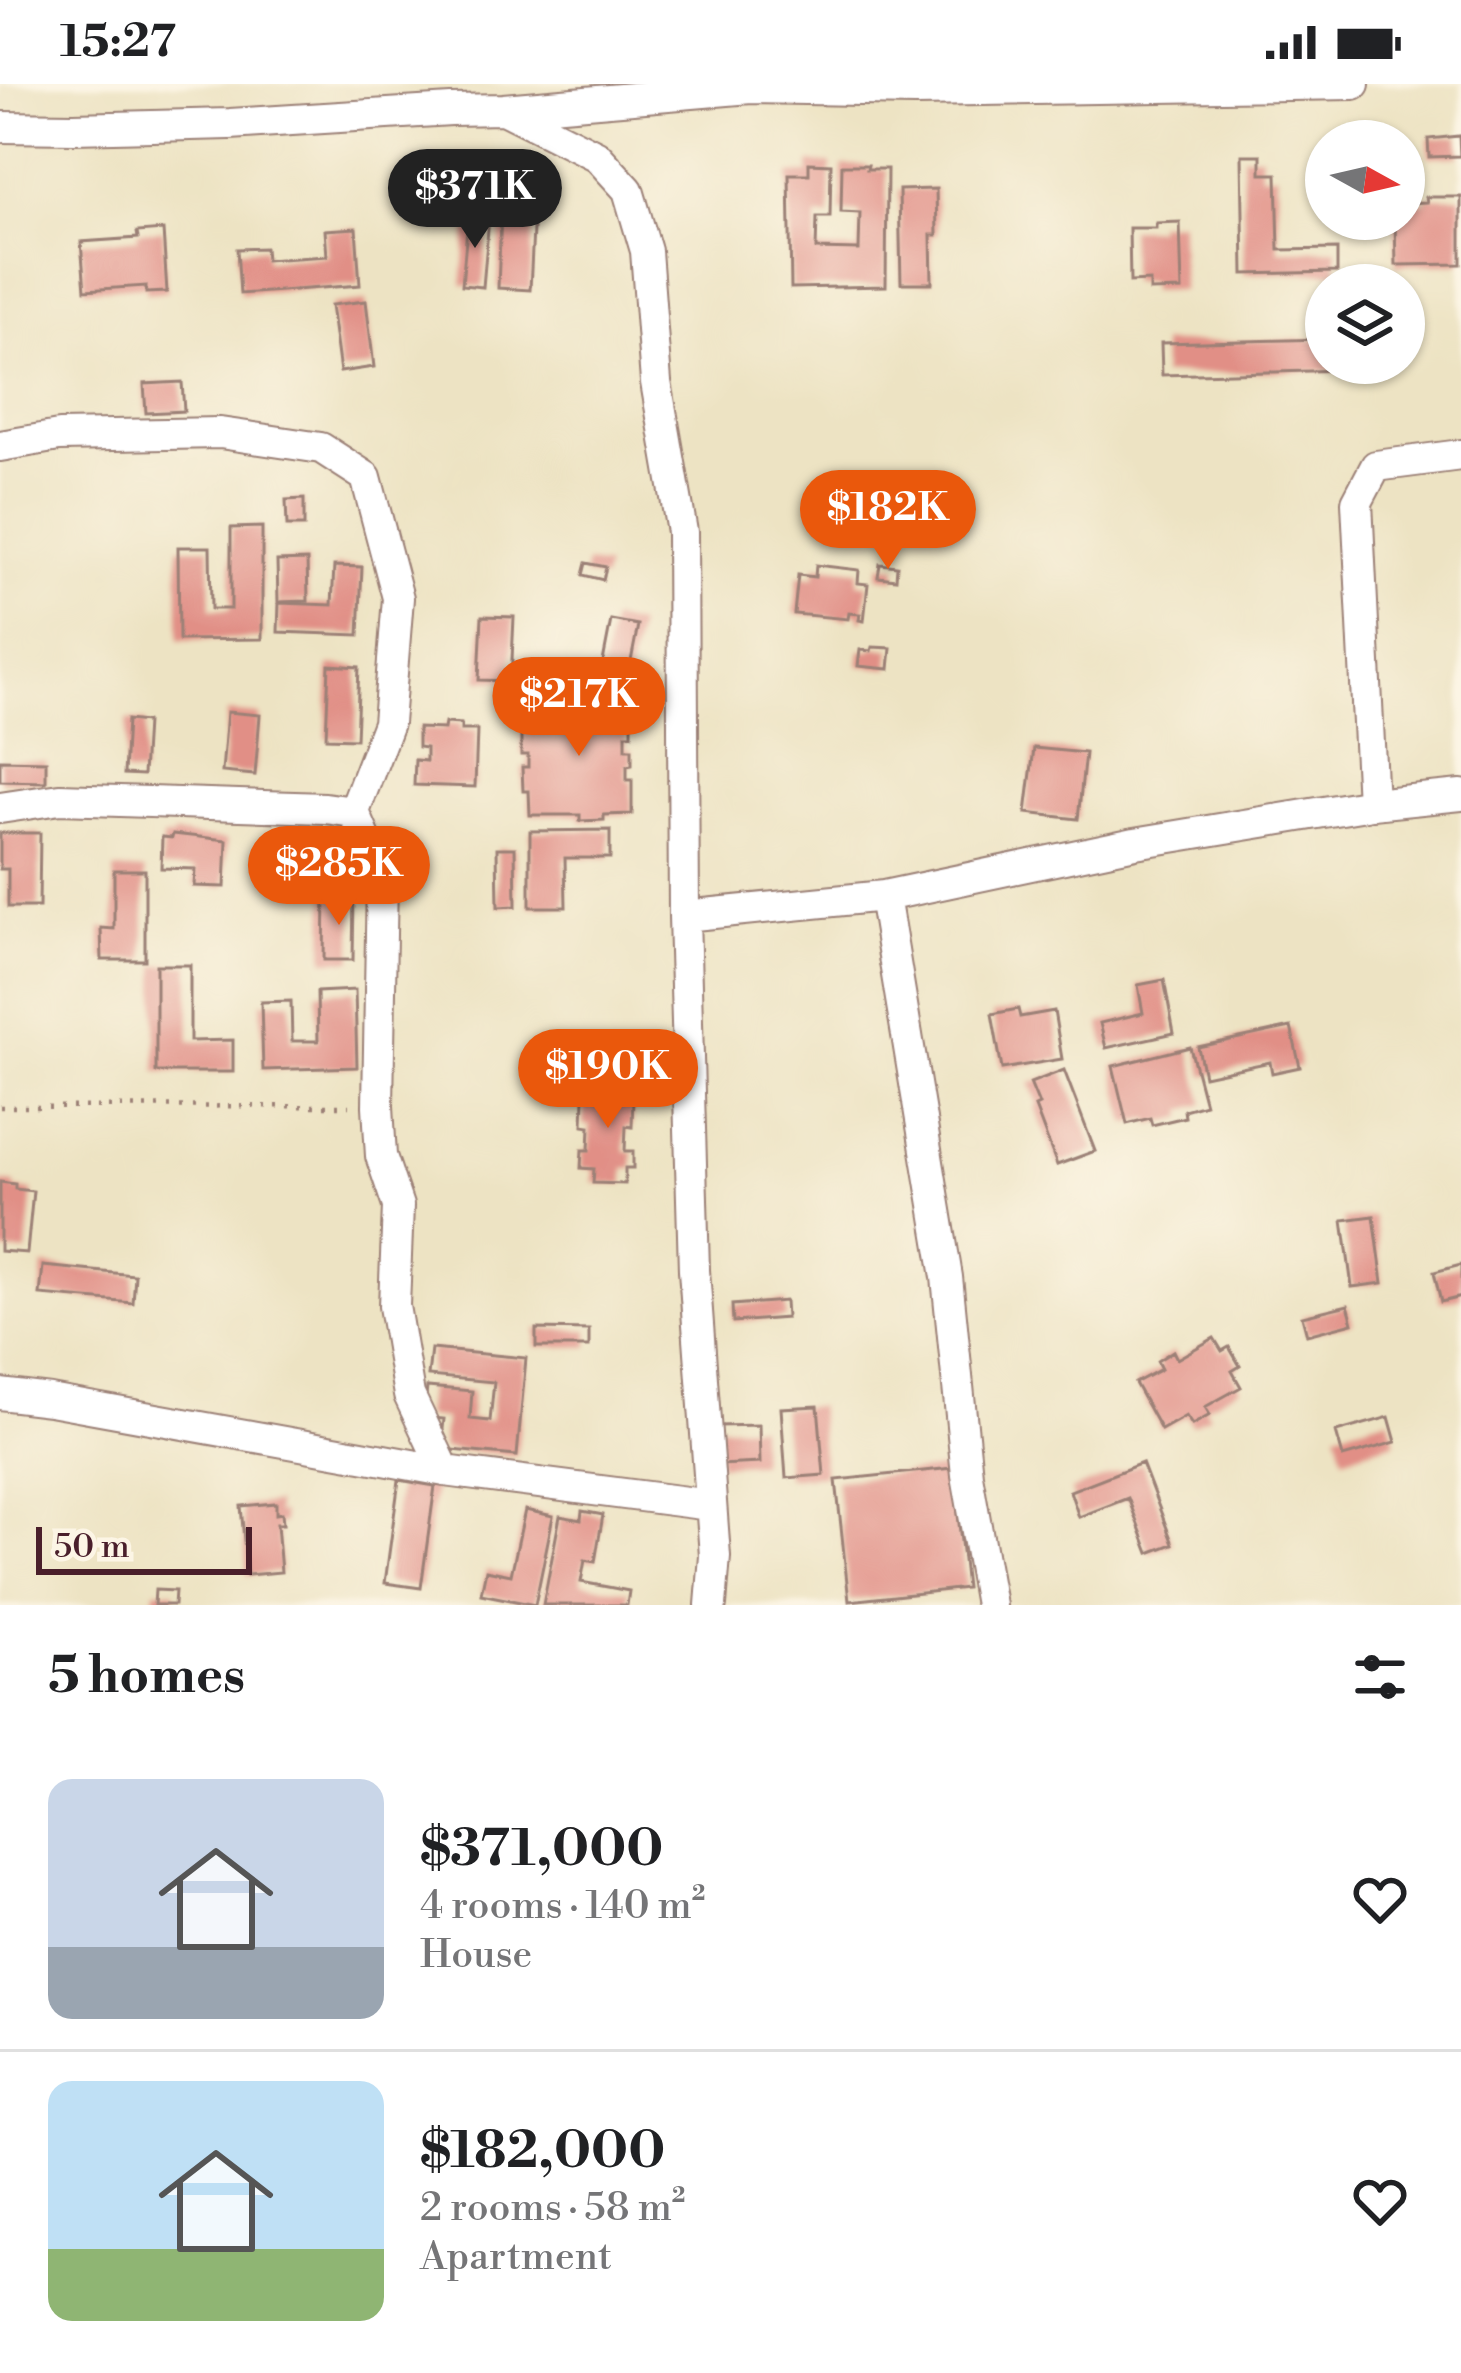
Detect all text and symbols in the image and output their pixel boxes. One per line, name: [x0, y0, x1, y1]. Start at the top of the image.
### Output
text: 15:27: [60, 14, 176, 71]
north arrow: [1305, 120, 1425, 240]
map controls: [1305, 120, 1425, 384]
pin: $371K: [391, 149, 559, 251]
text: $371K: [415, 163, 535, 212]
button: layers: [1305, 264, 1425, 384]
pin: $182K: [804, 470, 972, 572]
text: $182K: [827, 484, 949, 533]
pin: $217K: [495, 657, 663, 759]
text: $217K: [519, 671, 639, 720]
pin: $285K: [255, 826, 423, 928]
text: $285K: [275, 840, 403, 889]
pin: $190K: [524, 1029, 692, 1131]
text: $190K: [545, 1043, 671, 1092]
scale bar: [36, 1521, 252, 1574]
text: 50 m: [54, 1527, 130, 1568]
icon: filters: [1347, 1644, 1413, 1710]
text: 5 homes: [48, 1645, 245, 1709]
text: $371,000: [420, 1818, 663, 1882]
icon: home: [144, 1827, 288, 1971]
icon: heart: [1347, 1866, 1413, 1932]
text: 4 rooms · 140 m²: [420, 1882, 705, 1931]
text: House: [420, 1931, 532, 1980]
text: $182,000: [420, 2120, 665, 2184]
icon: home: [144, 2129, 288, 2273]
icon: heart: [1347, 2168, 1413, 2234]
text: 2 rooms · 58 m²: [420, 2184, 686, 2233]
text: Apartment: [420, 2233, 612, 2282]

